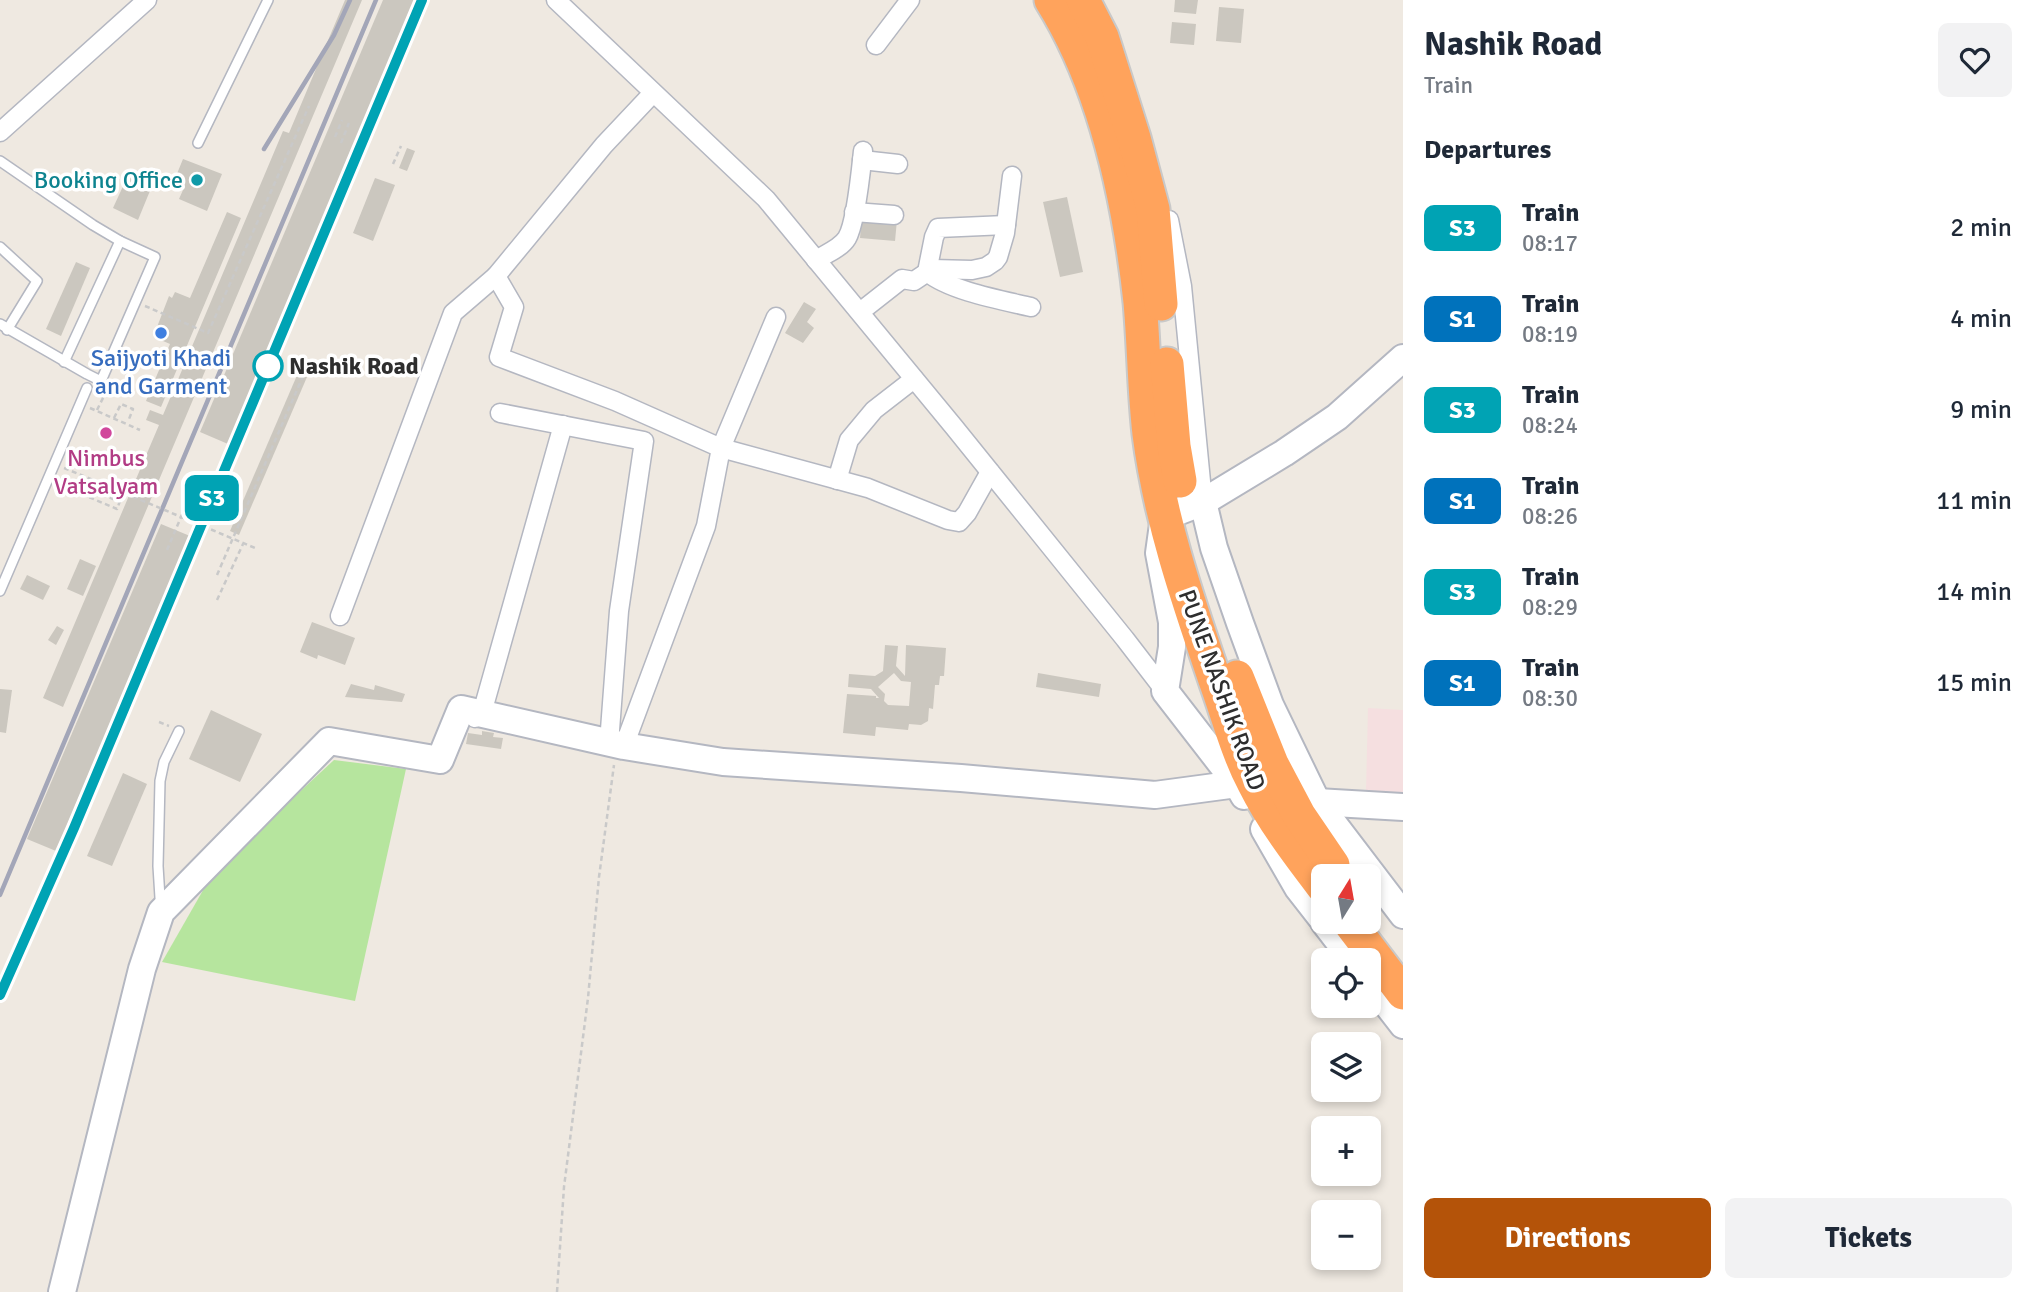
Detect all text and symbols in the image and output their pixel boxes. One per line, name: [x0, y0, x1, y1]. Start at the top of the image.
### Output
button: heart: [1938, 23, 2012, 97]
text: Nashik Road: [1424, 24, 1602, 65]
text: Train: [1424, 71, 1473, 100]
text: Departures: [1424, 134, 1551, 166]
place label: Booking Office: [34, 165, 183, 195]
marker: Booking Office: [189, 172, 205, 188]
text: Train: [1522, 197, 1580, 229]
text: 2 min: [1950, 212, 2012, 244]
text: S3: [1449, 213, 1476, 243]
text: 08:17: [1522, 229, 1578, 258]
text: Train: [1522, 288, 1580, 320]
text: 4 min: [1950, 303, 2012, 335]
text: S1: [1449, 304, 1476, 334]
text: 08:19: [1522, 320, 1578, 349]
marker: Saijyoti Khadi and Garment: [153, 325, 169, 341]
place label: Saijyoti Khadi and Garment: [91, 343, 231, 401]
marker: Nashik Road: [253, 351, 283, 381]
place label: Nashik Road: [289, 351, 419, 381]
text: Train: [1522, 379, 1580, 411]
text: 9 min: [1950, 394, 2012, 426]
text: S3: [1449, 395, 1476, 425]
text: 08:24: [1522, 411, 1578, 440]
marker: Nimbus Vatsalyam: [98, 425, 114, 441]
place label: Nimbus Vatsalyam: [54, 443, 158, 501]
text: Train: [1522, 470, 1580, 502]
line badge: S3: [180, 475, 244, 521]
text: S3: [199, 483, 225, 513]
text: 11 min: [1936, 485, 2012, 517]
text: S1: [1449, 486, 1476, 516]
text: 08:26: [1522, 502, 1578, 531]
text: Train: [1522, 561, 1580, 593]
text: 14 min: [1936, 576, 2012, 608]
text: S3: [1449, 577, 1476, 607]
street label: PUNE NASHIK ROAD: [1172, 585, 1272, 795]
text: 08:29: [1522, 593, 1578, 622]
text: Train: [1522, 652, 1580, 684]
text: 15 min: [1936, 667, 2012, 699]
text: S1: [1449, 668, 1476, 698]
text: 08:30: [1522, 684, 1578, 713]
north arrow: [1311, 864, 1381, 934]
map controls: [1311, 864, 1381, 1270]
button: locate: [1311, 948, 1381, 1018]
button: layers: [1311, 1032, 1381, 1102]
button: +: [1311, 1116, 1381, 1186]
button: Directions: [1424, 1198, 1711, 1278]
button: Tickets: [1725, 1198, 2012, 1278]
button: −: [1311, 1200, 1381, 1270]

